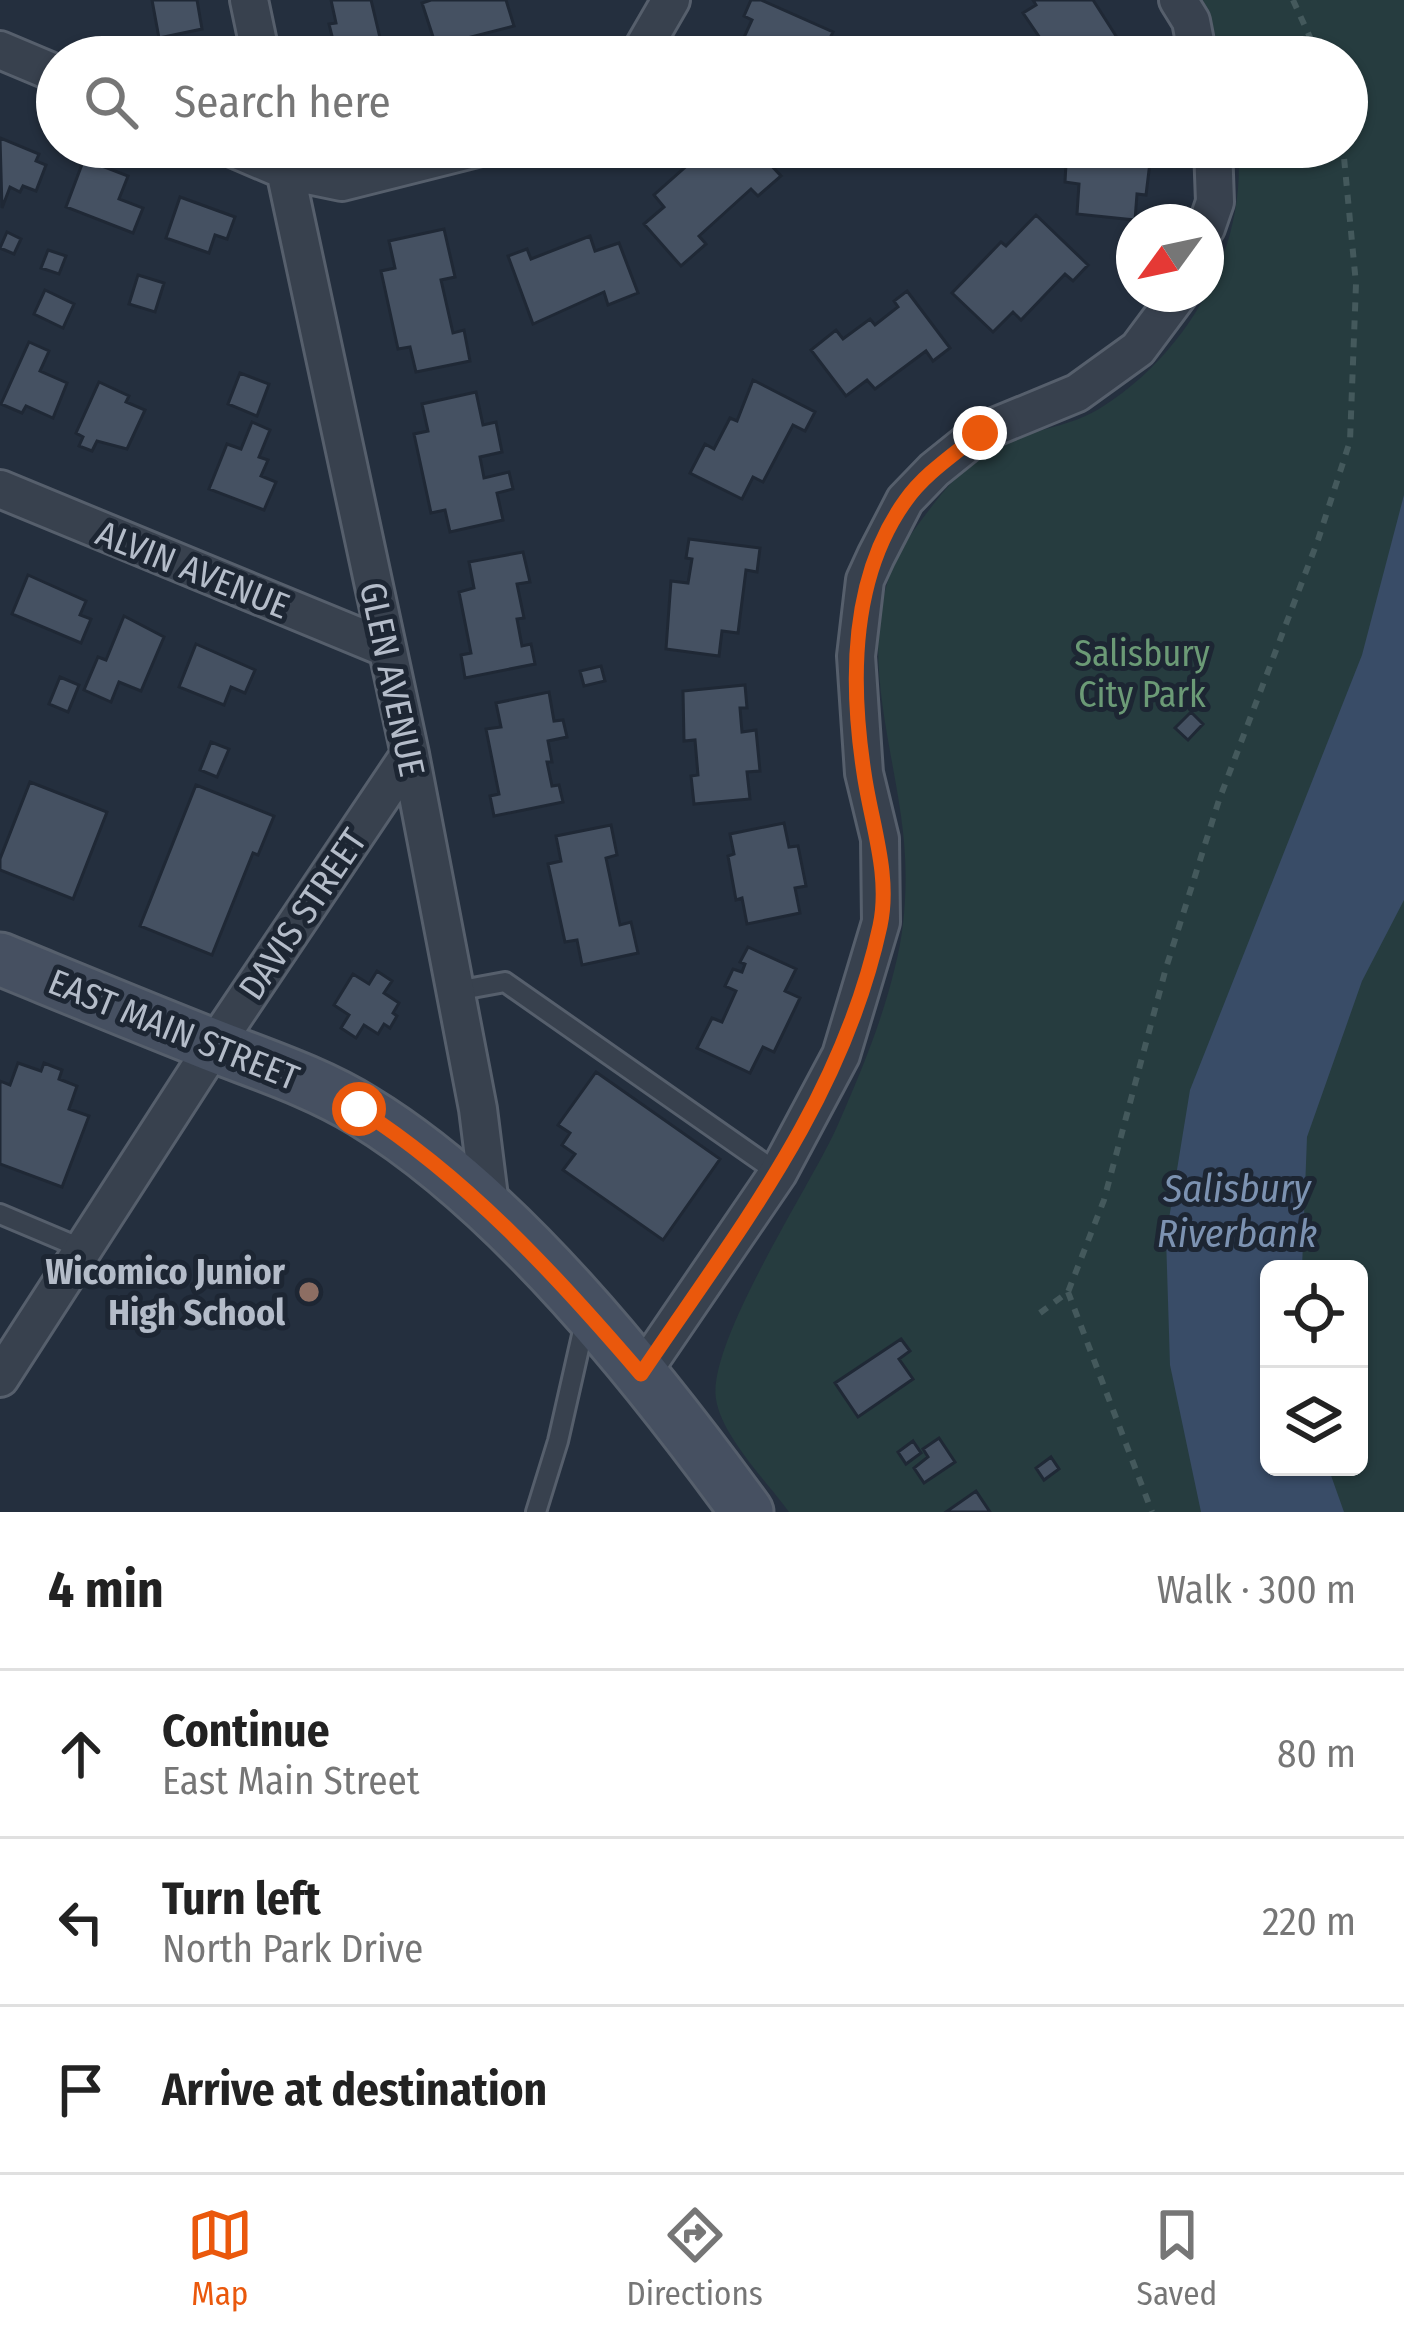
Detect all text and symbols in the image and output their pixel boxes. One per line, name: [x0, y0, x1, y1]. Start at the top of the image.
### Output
search box: [36, 36, 1368, 168]
icon: search: [78, 69, 144, 135]
text: Search here: [174, 75, 391, 129]
north arrow: [1116, 204, 1224, 312]
route end: [953, 406, 1007, 460]
street label: ALVIN AVENUE: [90, 511, 295, 629]
street label: GLEN AVENUE: [350, 578, 434, 780]
park label: Salisbury City Park: [1074, 632, 1210, 717]
street label: DAVIS STREET: [230, 820, 376, 1008]
street label: EAST MAIN STREET: [42, 960, 306, 1100]
route start: [332, 1082, 386, 1136]
water label: Salisbury Riverbank: [1157, 1166, 1317, 1257]
place label: Wicomico Junior High School: [45, 1250, 286, 1335]
map controls: [1260, 1260, 1368, 1476]
button: locate: [1260, 1260, 1368, 1368]
marker: Wicomico Junior High School: [296, 1279, 322, 1305]
button: layers: [1260, 1368, 1368, 1476]
text: 4 min: [48, 1559, 164, 1621]
text: Walk · 300 m: [1157, 1567, 1356, 1613]
text: Continue: [162, 1704, 330, 1758]
icon: ahead: [48, 1721, 114, 1787]
text: 80 m: [1277, 1731, 1356, 1777]
text: East Main Street: [162, 1758, 420, 1804]
text: Turn left: [162, 1872, 321, 1926]
icon: left: [48, 1889, 114, 1955]
text: 220 m: [1262, 1899, 1356, 1945]
text: North Park Drive: [162, 1926, 423, 1972]
icon: arrive: [48, 2057, 114, 2123]
text: Arrive at destination: [162, 2063, 547, 2117]
tab: Map: [187, 2202, 253, 2314]
tab: Directions: [626, 2202, 763, 2314]
tab: Saved: [1137, 2202, 1217, 2314]

